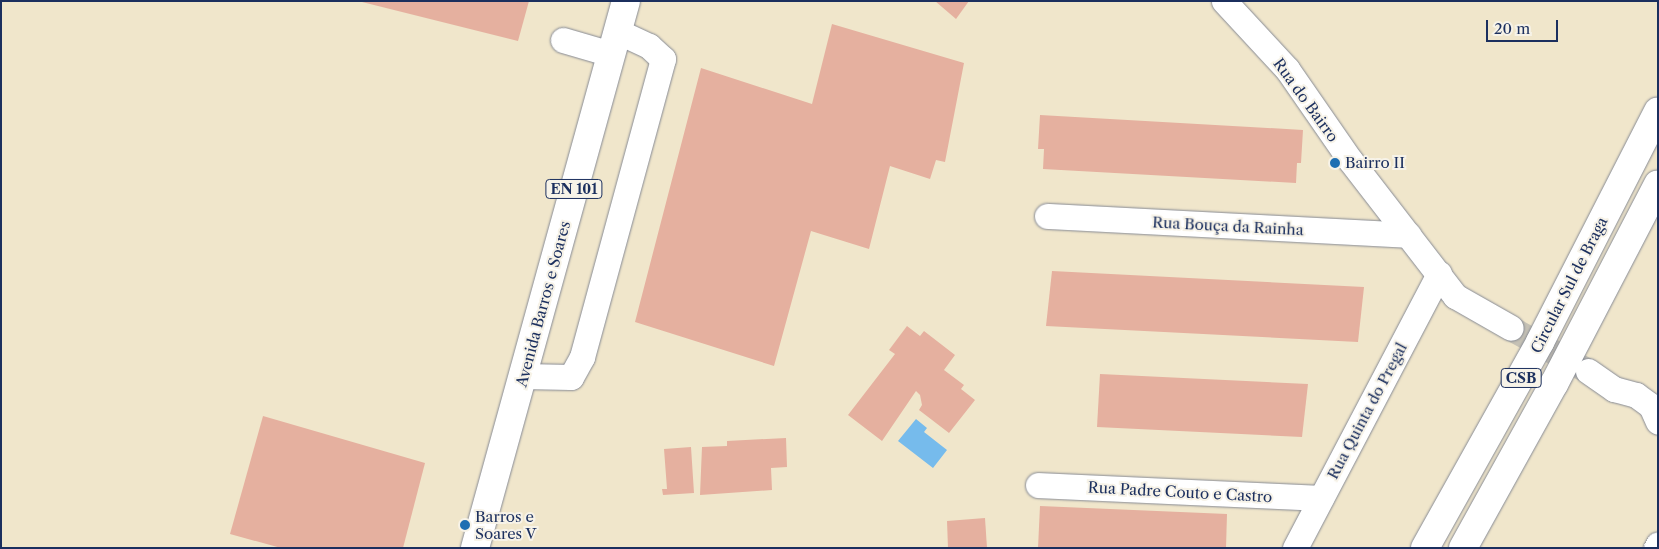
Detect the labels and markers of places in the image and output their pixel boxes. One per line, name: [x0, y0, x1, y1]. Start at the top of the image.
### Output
place label: Bairro II: [1345, 154, 1405, 172]
marker: Bairro II: [1329, 157, 1341, 169]
place label: Barros e Soares V: [475, 507, 537, 542]
marker: Barros e Soares V: [459, 519, 471, 531]

